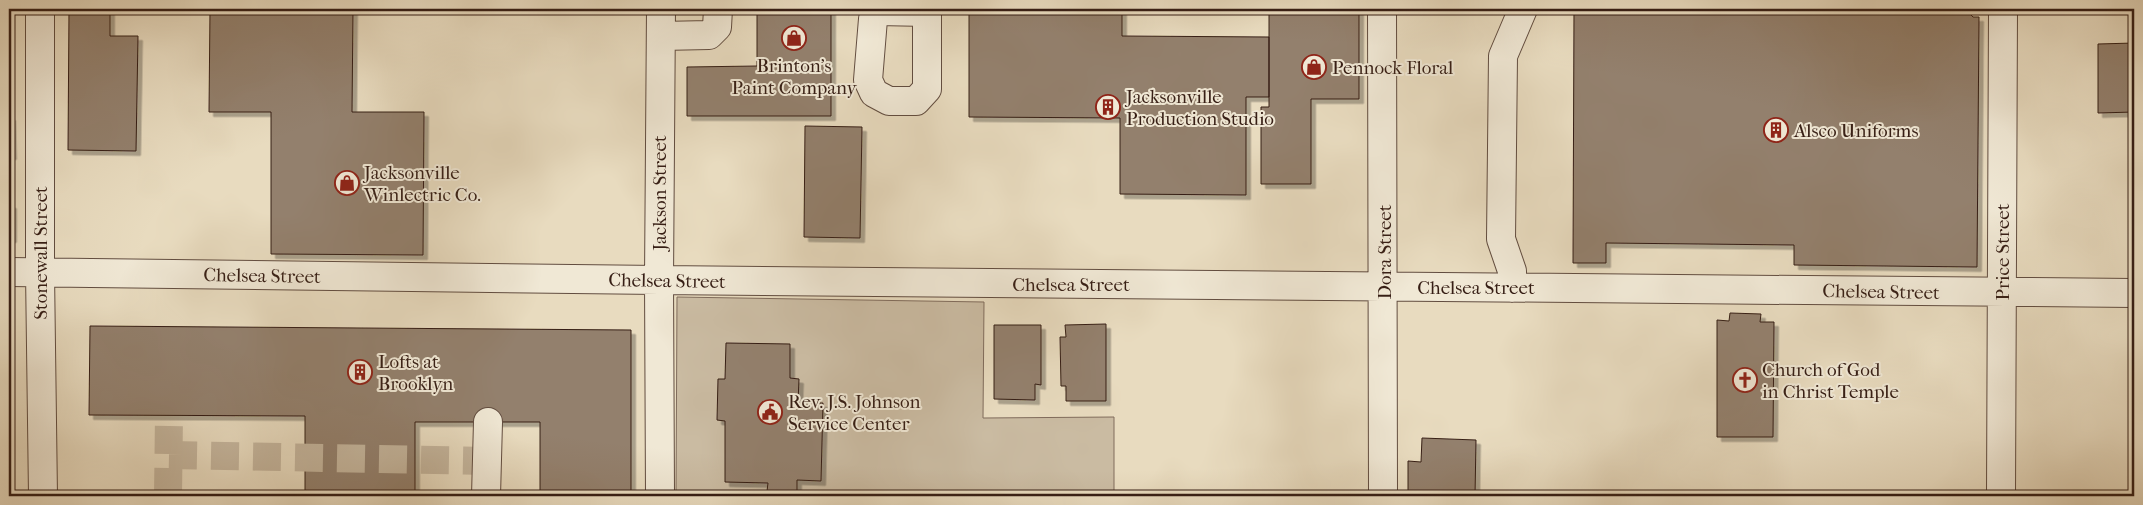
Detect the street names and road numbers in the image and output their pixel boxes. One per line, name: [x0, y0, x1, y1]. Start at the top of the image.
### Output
street label: Jackson Street: [649, 135, 671, 253]
street label: Stonewall Street: [30, 186, 52, 320]
street label: Price Street: [1992, 203, 2014, 301]
street label: Dora Street: [1374, 204, 1396, 300]
street label: Chelsea Street: [203, 264, 321, 288]
street label: Chelsea Street: [608, 269, 726, 293]
street label: Chelsea Street: [1012, 274, 1130, 296]
street label: Chelsea Street: [1417, 277, 1535, 299]
street label: Chelsea Street: [1822, 280, 1940, 304]

